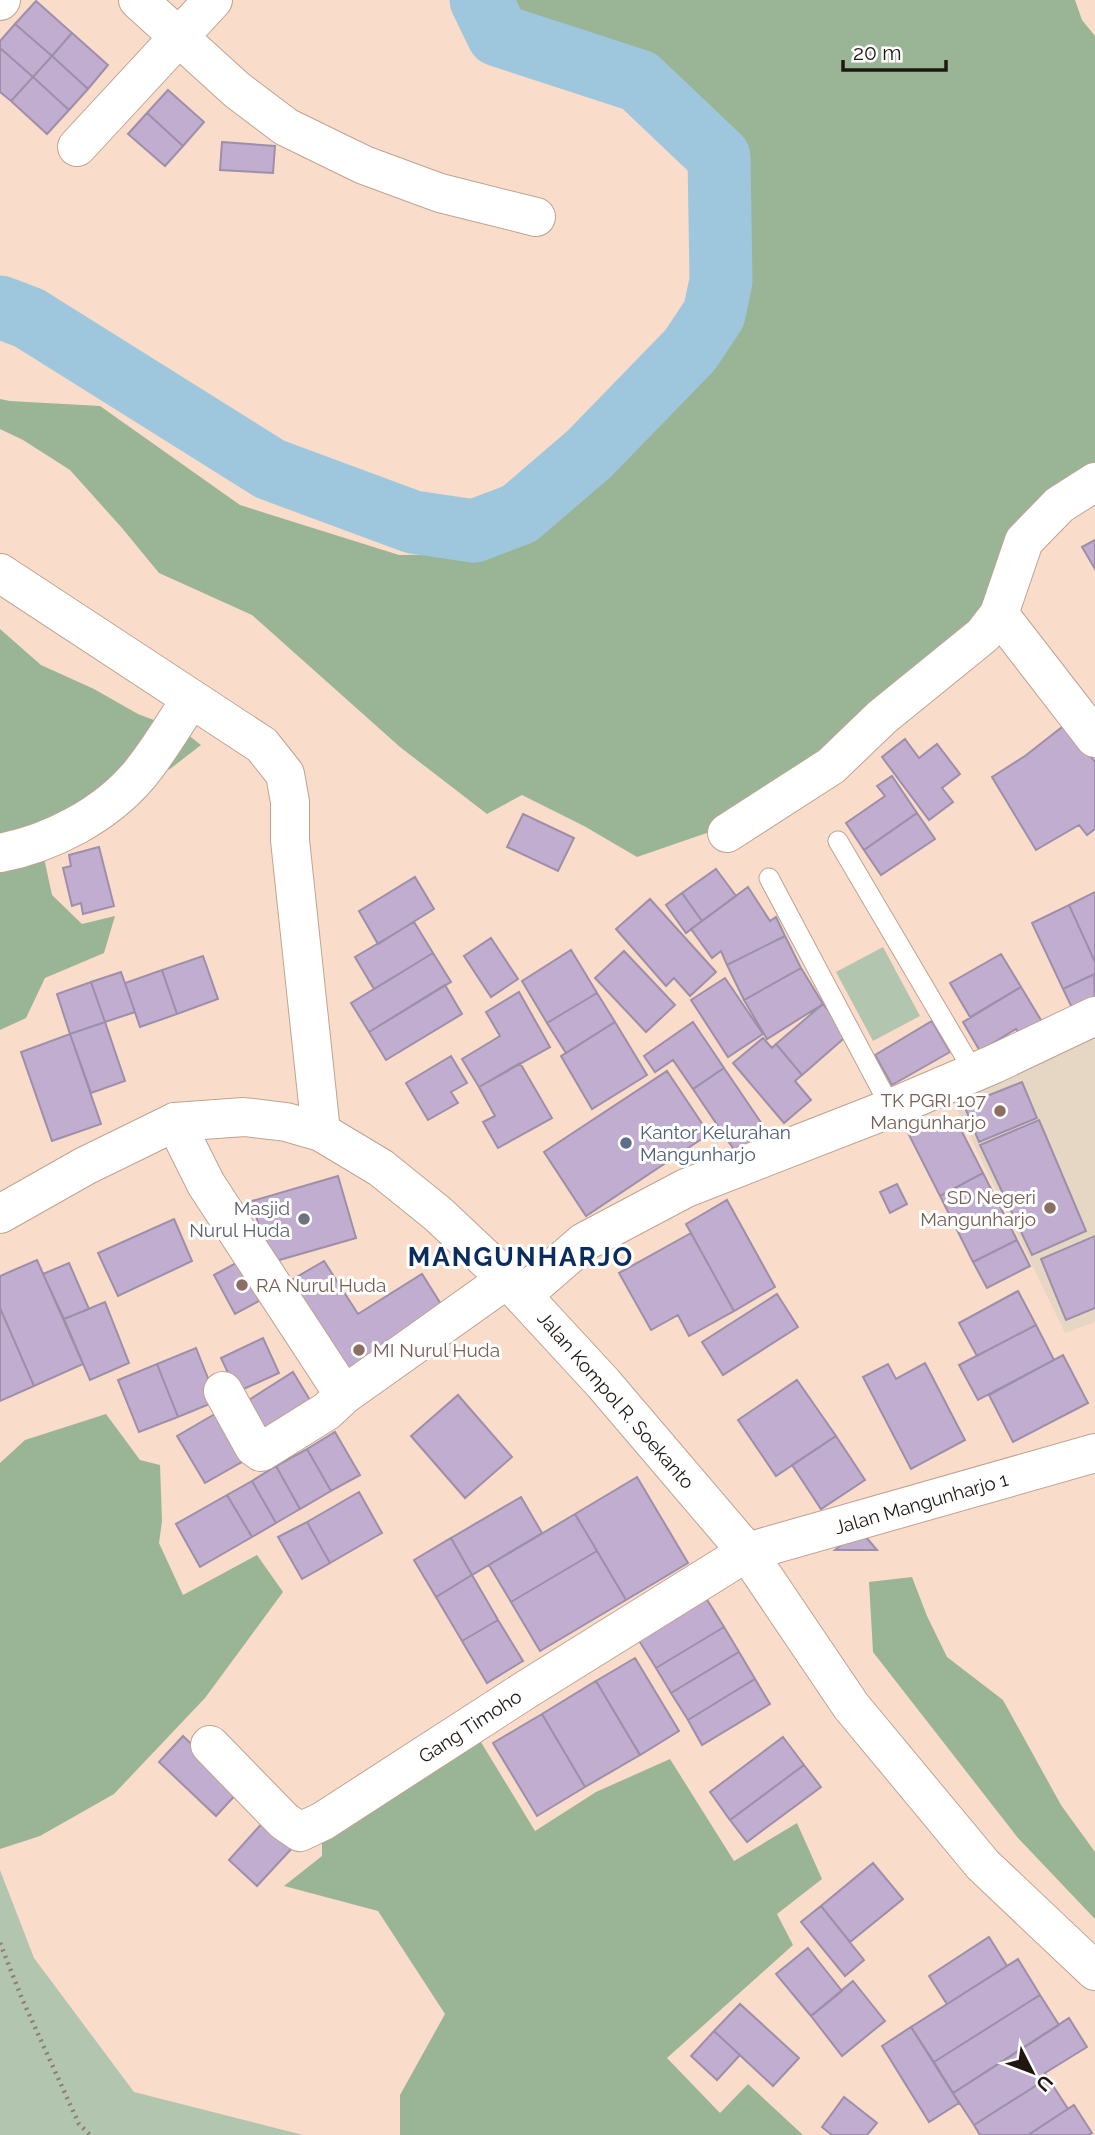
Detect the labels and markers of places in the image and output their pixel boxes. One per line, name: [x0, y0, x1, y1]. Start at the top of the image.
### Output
place label: TK PGRI 107 Mangunharjo: [870, 1089, 986, 1133]
marker: TK PGRI 107 Mangunharjo: [992, 1103, 1008, 1119]
place label: Kantor Kelurahan Mangunharjo: [640, 1121, 791, 1165]
marker: Kantor Kelurahan Mangunharjo: [618, 1135, 634, 1151]
place label: SD Negeri Mangunharjo: [920, 1186, 1036, 1230]
place label: Masjid Nurul Huda: [189, 1197, 290, 1241]
marker: SD Negeri Mangunharjo: [1042, 1200, 1058, 1216]
marker: Masjid Nurul Huda: [296, 1211, 312, 1227]
place label: RA Nurul Huda: [256, 1274, 386, 1296]
marker: RA Nurul Huda: [234, 1277, 250, 1293]
place label: MI Nurul Huda: [373, 1339, 500, 1361]
marker: MI Nurul Huda: [351, 1342, 367, 1358]

